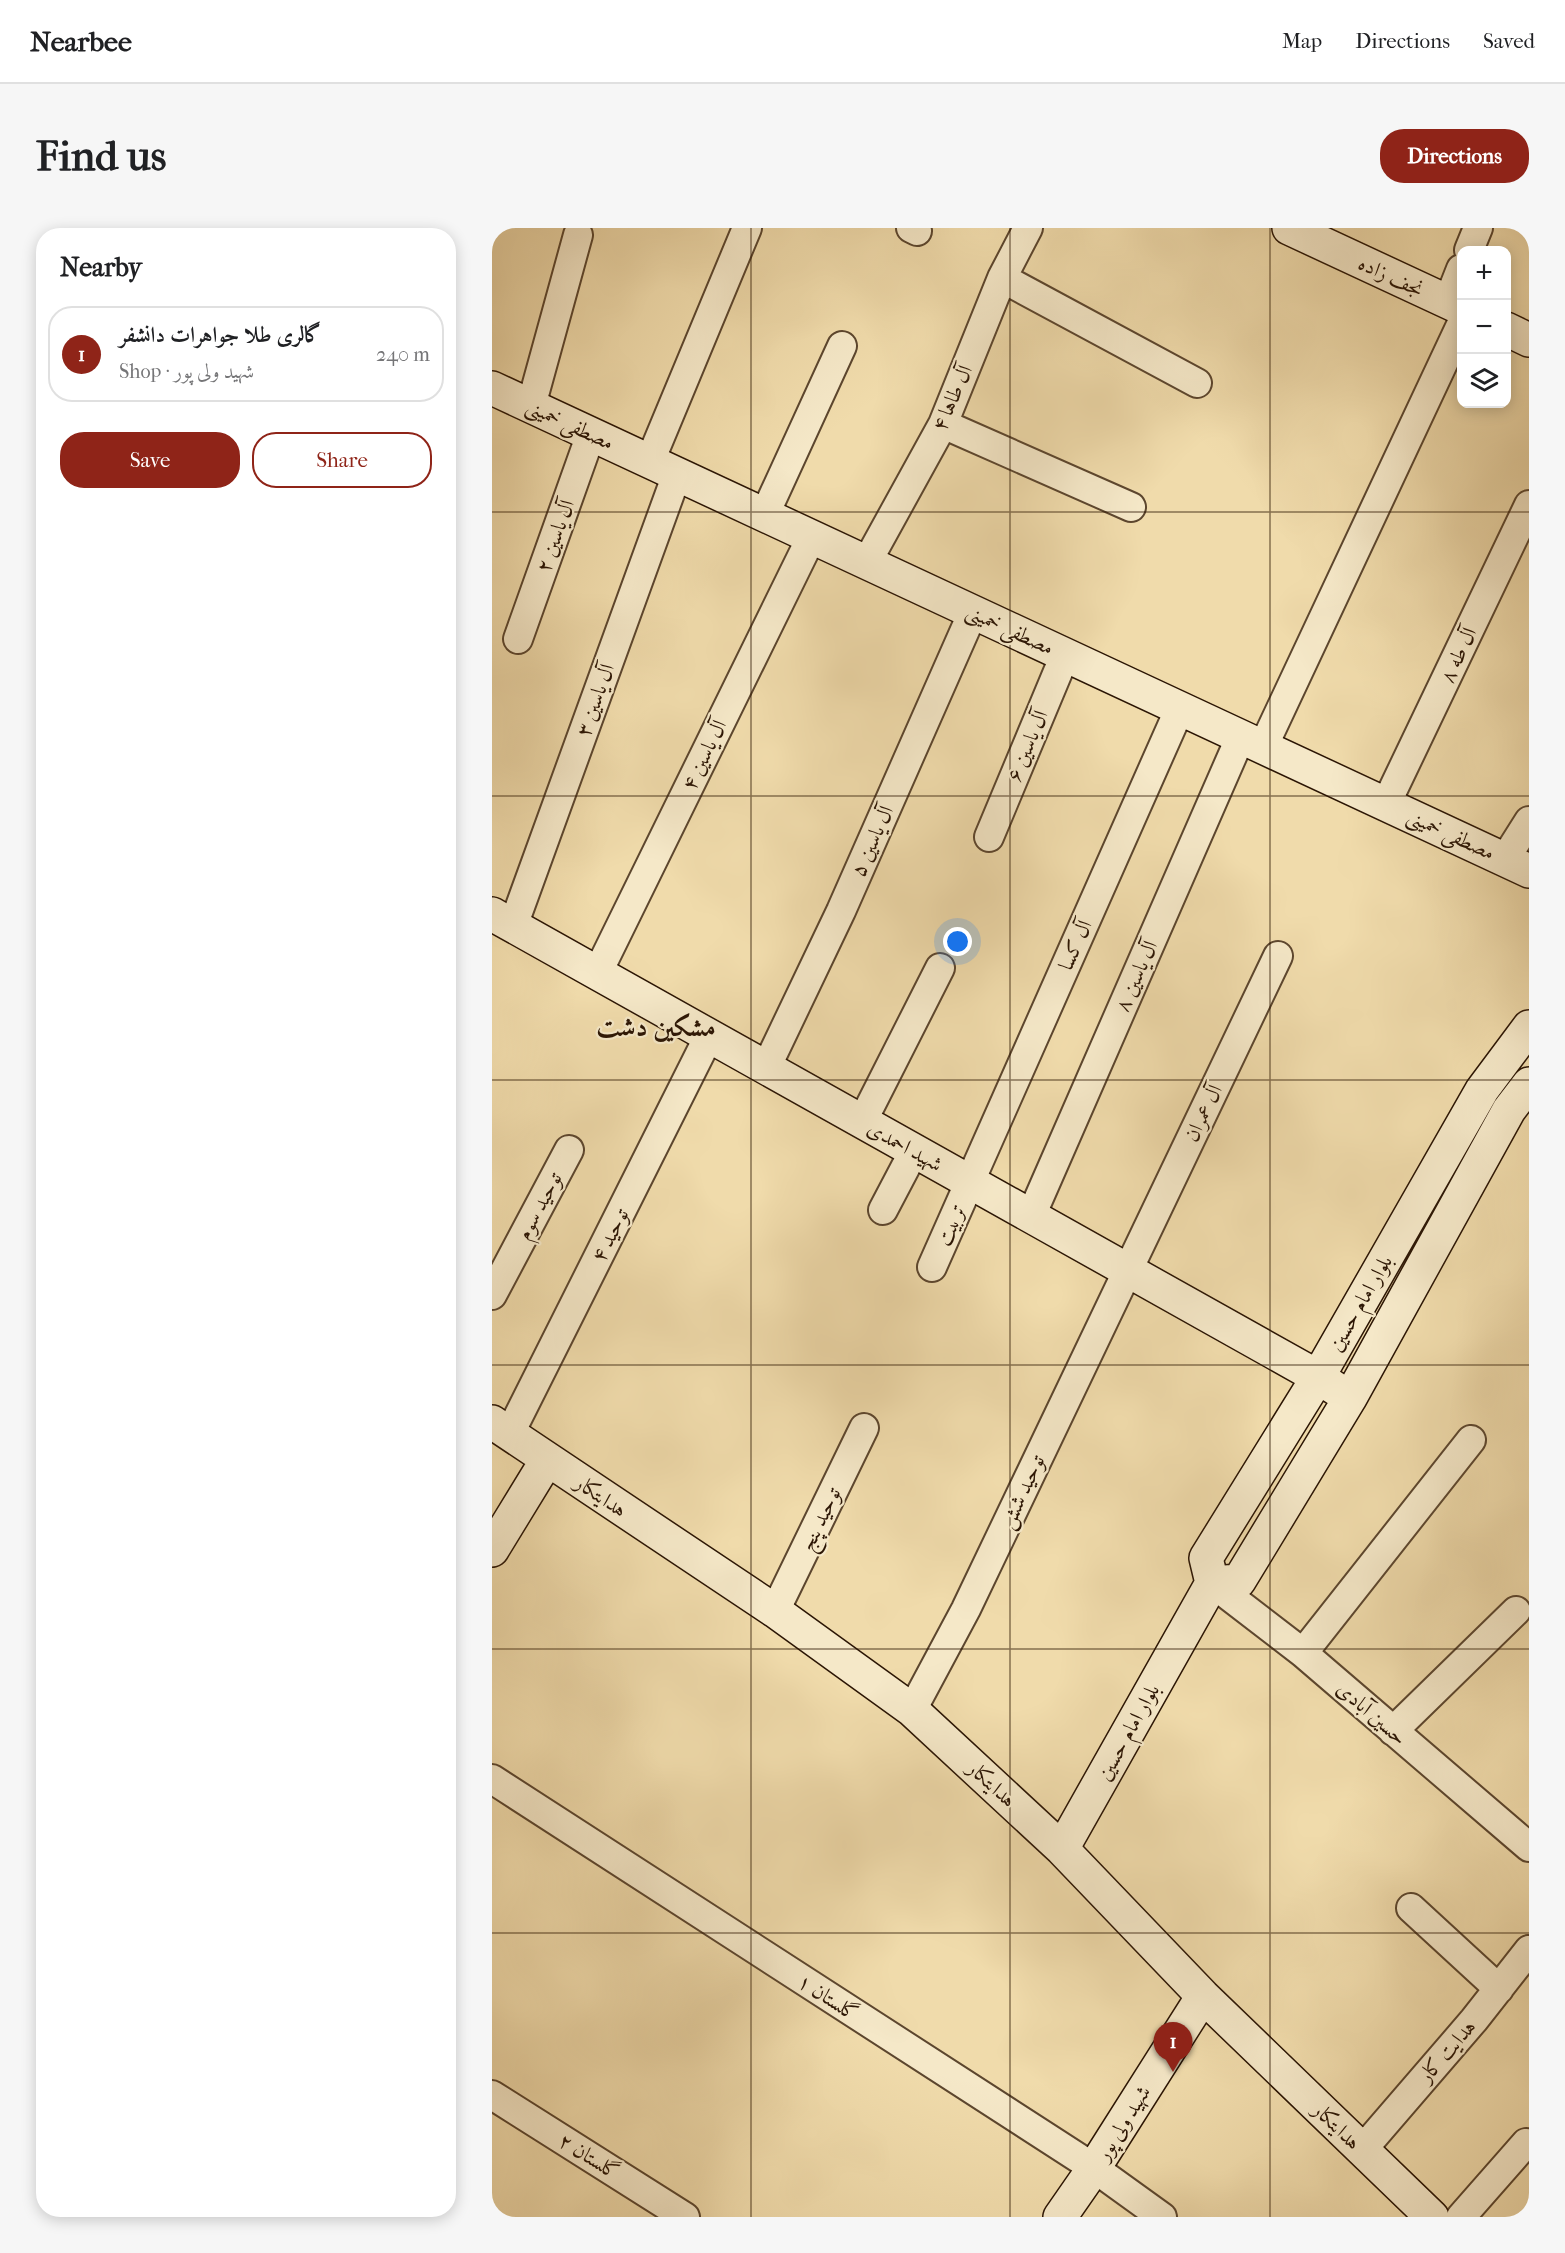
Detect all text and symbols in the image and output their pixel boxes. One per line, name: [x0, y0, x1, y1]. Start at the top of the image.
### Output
text: Nearbee: [30, 25, 132, 58]
text: Map: [1282, 29, 1322, 53]
text: Directions: [1355, 29, 1450, 53]
text: Saved: [1483, 29, 1535, 53]
button: Directions: [1380, 129, 1529, 183]
text: Find us: [36, 132, 166, 181]
map controls: [1457, 246, 1511, 408]
button: +: [1457, 246, 1511, 300]
street label: نجف زاده: [1355, 250, 1427, 302]
text: Nearby: [60, 252, 142, 283]
button: −: [1457, 300, 1511, 354]
text: گالری طلا جواهرات دانشفر: [119, 322, 321, 348]
text: 1: [78, 343, 85, 366]
text: 240 m: [376, 343, 430, 366]
button: layers: [1457, 354, 1511, 408]
street label: آل طاها ۴: [926, 359, 978, 435]
text: Shop · شهید ولی پور: [119, 360, 254, 383]
street label: مصطفی خمینی: [521, 393, 618, 457]
button: Save: [60, 432, 240, 488]
button: Share: [252, 432, 432, 488]
street label: آل یاسین ۲: [530, 494, 581, 576]
street label: مصطفی خمینی: [961, 598, 1058, 662]
street label: آل طه ۸: [1434, 621, 1482, 687]
street label: آل یاسین ۳: [570, 658, 621, 740]
street label: آل یاسین ۶: [1000, 704, 1055, 786]
street label: آل یاسین ۴: [676, 713, 733, 795]
street label: آل یاسین ۵: [845, 799, 900, 881]
street label: مصطفی خمینی: [1402, 803, 1499, 867]
street label: آل کسا: [1052, 914, 1098, 974]
your location: [943, 927, 972, 956]
street label: آل یاسین ۸: [1109, 934, 1164, 1016]
district label: مشکین دشت: [596, 1011, 716, 1043]
street label: آل عمران: [1178, 1078, 1229, 1146]
street label: شهید احمدی: [862, 1116, 947, 1178]
street label: توحید سوم: [511, 1167, 573, 1247]
street label: تربیت: [931, 1200, 972, 1250]
street label: توحید ۴: [586, 1203, 635, 1266]
street label: بلوار امام حسین: [1323, 1251, 1402, 1358]
street label: توحید شش: [994, 1450, 1052, 1534]
street label: هدایتکار: [568, 1469, 631, 1523]
street label: توحید پنج: [794, 1482, 852, 1558]
street label: حسین آبادی: [1331, 1675, 1413, 1751]
street label: بلوار امام حسین: [1092, 1680, 1170, 1787]
street label: هدایتکار: [961, 1754, 1021, 1813]
street label: گلستان ۱: [793, 1968, 863, 2025]
street label: هدایت کار: [1412, 2015, 1482, 2090]
pin: 1: [1154, 2022, 1192, 2072]
street label: شهید ولی پور: [1090, 2081, 1158, 2168]
street label: هدایتکار: [1306, 2096, 1366, 2155]
street label: گلستان ۲: [554, 2127, 624, 2184]

